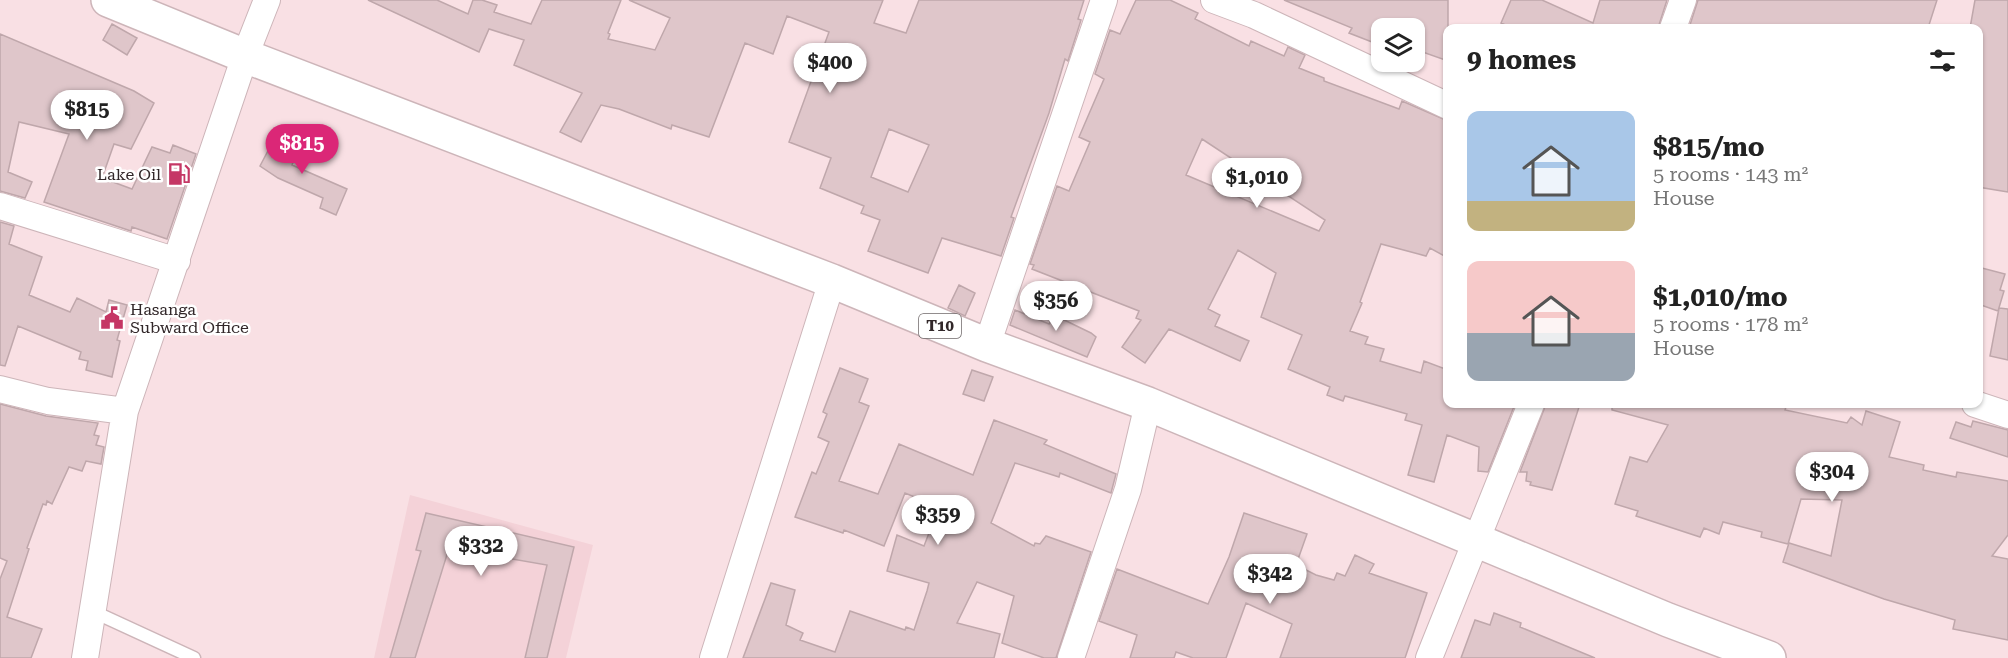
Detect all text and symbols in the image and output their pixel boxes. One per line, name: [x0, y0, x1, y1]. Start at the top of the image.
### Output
map controls: [1371, 18, 1425, 72]
button: layers: [1371, 18, 1425, 72]
pin: $400: [794, 43, 866, 94]
icon: filters: [1926, 44, 1959, 77]
text: 9 homes: [1467, 45, 1576, 75]
text: $400: [808, 50, 852, 74]
pin: $815: [51, 90, 123, 141]
text: $815: [65, 97, 109, 121]
pin: $815: [266, 124, 338, 175]
text: $815: [280, 131, 324, 155]
text: $815/mo: [1653, 132, 1765, 162]
icon: home: [1515, 135, 1587, 207]
pin: $1,010: [1208, 158, 1306, 209]
fuel station icon: Lake Oil: [166, 161, 192, 187]
text: 5 rooms · 143 m²: [1653, 162, 1808, 186]
place label: Lake Oil: [97, 165, 161, 184]
text: $1,010: [1226, 165, 1288, 189]
text: House: [1653, 186, 1715, 210]
pin: $356: [1020, 281, 1092, 332]
text: $1,010/mo: [1653, 282, 1788, 312]
icon: home: [1515, 285, 1587, 357]
text: $356: [1034, 288, 1078, 312]
place label: Hasanga Subward Office: [130, 300, 249, 337]
public building icon: Hasanga Subward Office: [99, 305, 125, 331]
text: 5 rooms · 178 m²: [1653, 312, 1808, 336]
road number: T10: [919, 314, 961, 338]
text: House: [1653, 336, 1715, 360]
pin: $304: [1796, 452, 1868, 503]
text: $304: [1810, 459, 1854, 483]
pin: $359: [902, 495, 974, 546]
text: $359: [916, 502, 960, 526]
pin: $332: [445, 526, 517, 577]
text: $332: [459, 533, 503, 557]
pin: $342: [1234, 554, 1306, 605]
text: $342: [1248, 561, 1292, 585]

